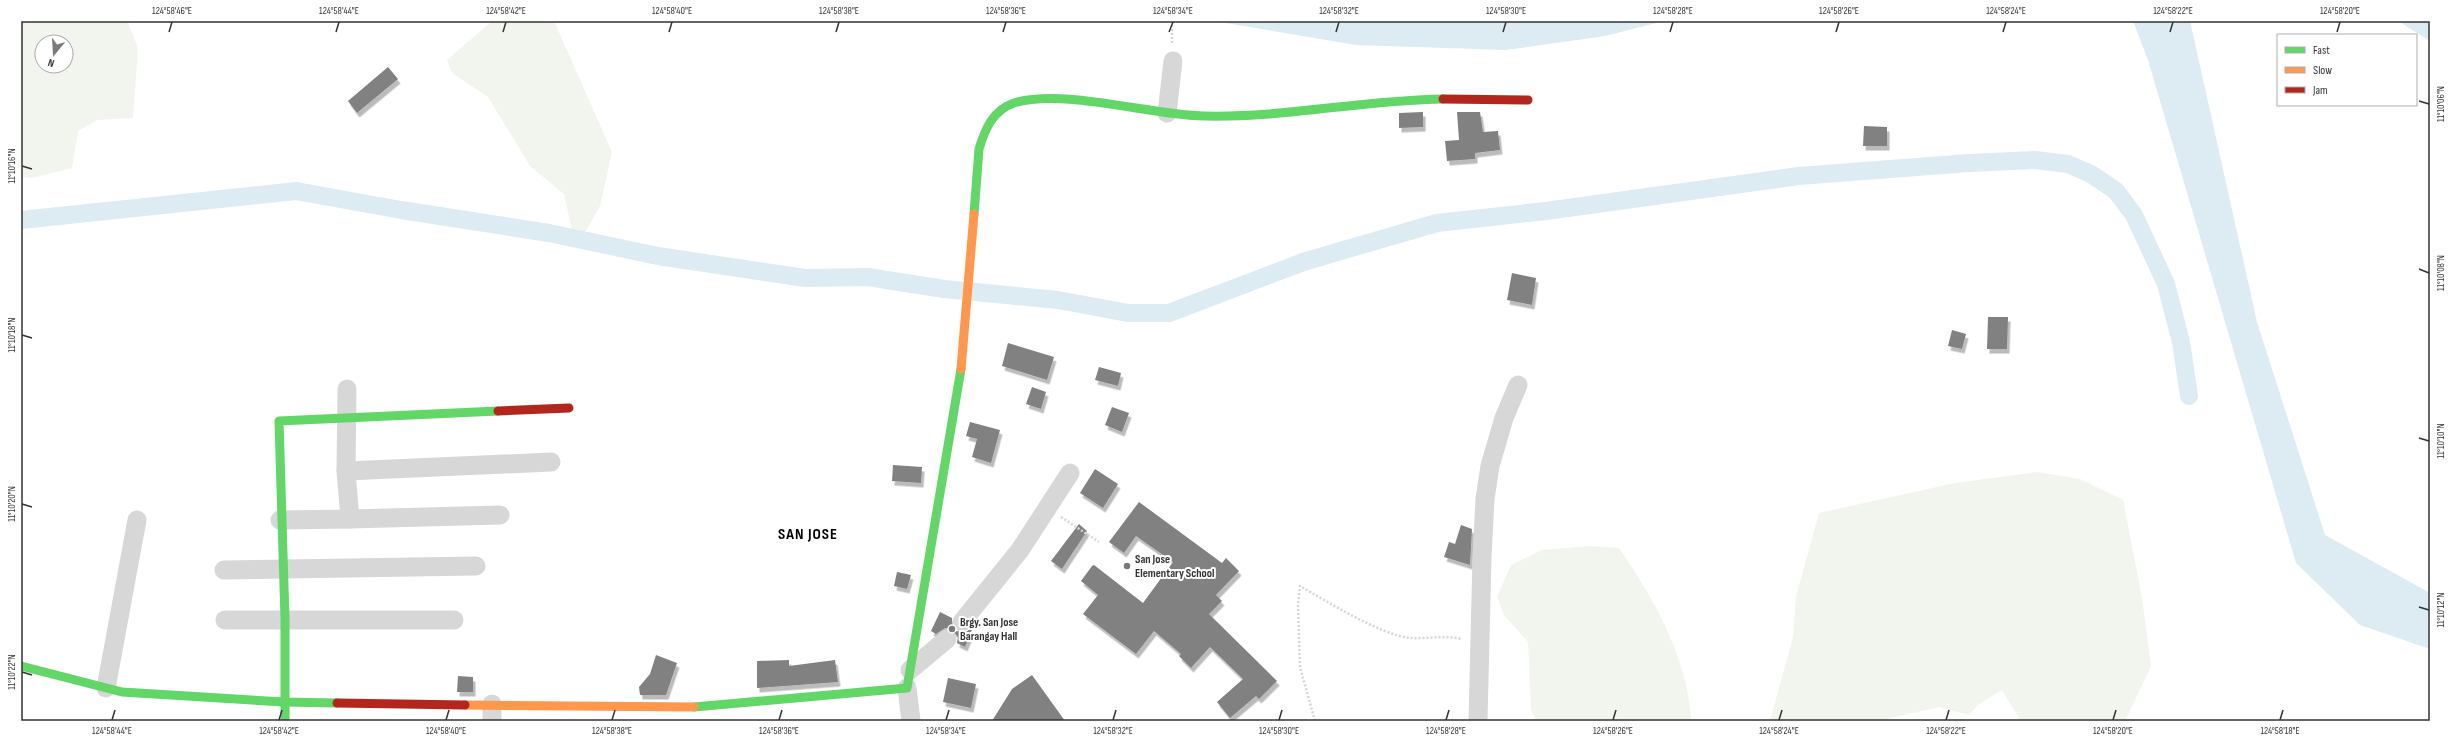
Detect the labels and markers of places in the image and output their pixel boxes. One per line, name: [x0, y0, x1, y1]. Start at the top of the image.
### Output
place label: San Jose Elementary School: [1135, 552, 1215, 581]
marker: San Jose Elementary School: [1122, 561, 1132, 571]
place label: Brgy. San Jose Barangay Hall: [960, 615, 1018, 644]
marker: Brgy. San Jose Barangay Hall: [947, 624, 957, 634]

